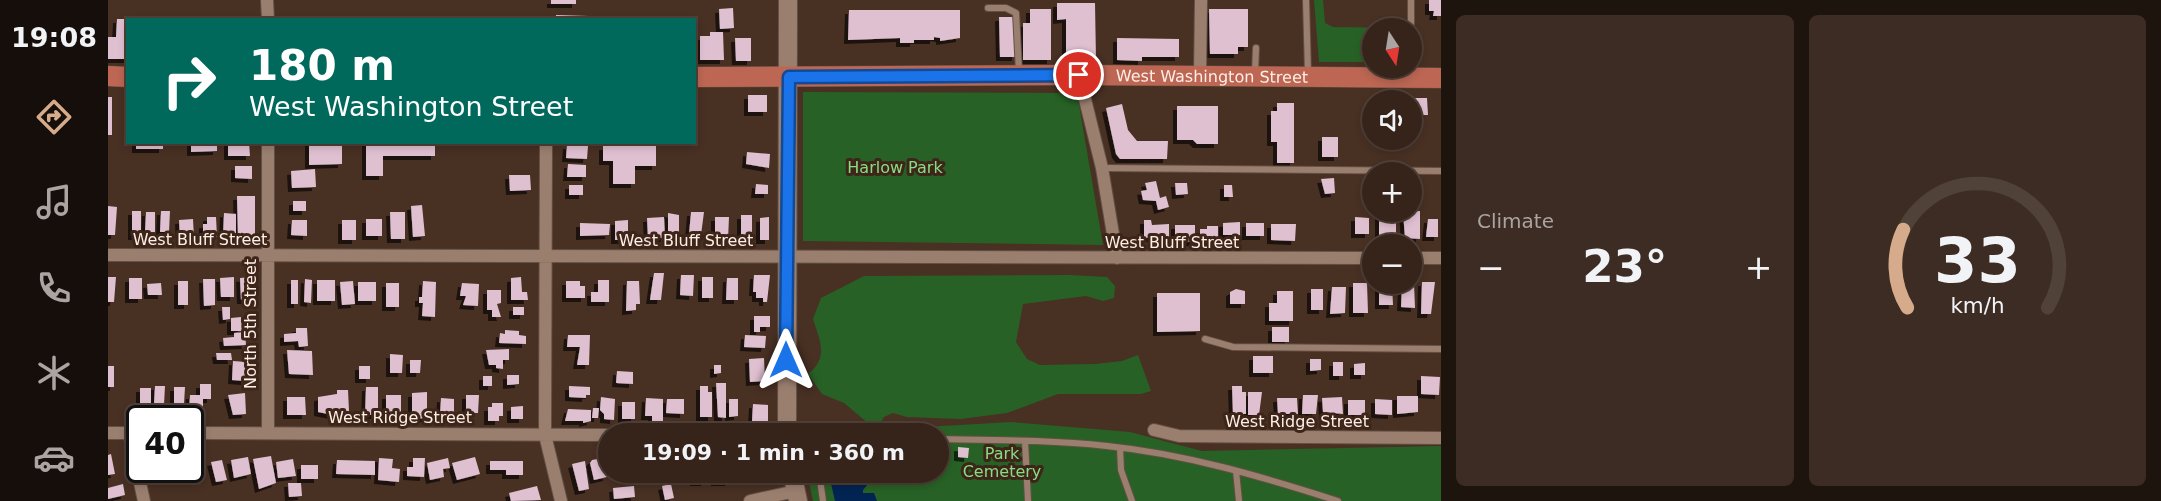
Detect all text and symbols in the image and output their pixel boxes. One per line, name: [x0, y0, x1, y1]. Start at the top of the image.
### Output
north arrow: [1362, 18, 1422, 78]
map controls: [1362, 18, 1422, 294]
text: 19:08: [11, 22, 97, 53]
text: 180 m: [249, 41, 395, 90]
icon: right: [150, 42, 228, 120]
pin: [1053, 49, 1104, 100]
icon: arrive: [1062, 58, 1095, 91]
street label: West Washington Street: [1116, 66, 1308, 87]
button: sound: [1362, 90, 1422, 150]
text: West Washington Street: [249, 91, 573, 122]
icon: directions: [33, 96, 75, 138]
park label: Harlow Park: [847, 158, 943, 177]
button: +: [1362, 162, 1422, 222]
icon: music: [33, 181, 75, 223]
text: Climate: [1477, 209, 1554, 233]
text: 33: [1934, 224, 2021, 297]
street label: West Bluff Street: [133, 230, 267, 249]
street label: West Bluff Street: [619, 231, 753, 250]
street label: West Bluff Street: [1105, 233, 1239, 252]
button: −: [1362, 234, 1422, 294]
text: 23°: [1582, 240, 1667, 293]
text: −: [1477, 248, 1505, 287]
text: +: [1745, 248, 1773, 287]
street label: North 5th Street: [241, 259, 260, 389]
icon: phone: [33, 267, 75, 309]
text: km/h: [1950, 293, 2004, 318]
position arrow: [754, 328, 818, 392]
icon: climate: [33, 352, 75, 394]
speed limit sign: 40: [126, 405, 204, 483]
street label: West Ridge Street: [328, 408, 472, 427]
street label: West Ridge Street: [1225, 412, 1369, 431]
icon: car: [33, 437, 75, 479]
text: 19:09 · 1 min · 360 m: [642, 440, 905, 465]
park label: Park Cemetery: [963, 444, 1041, 481]

